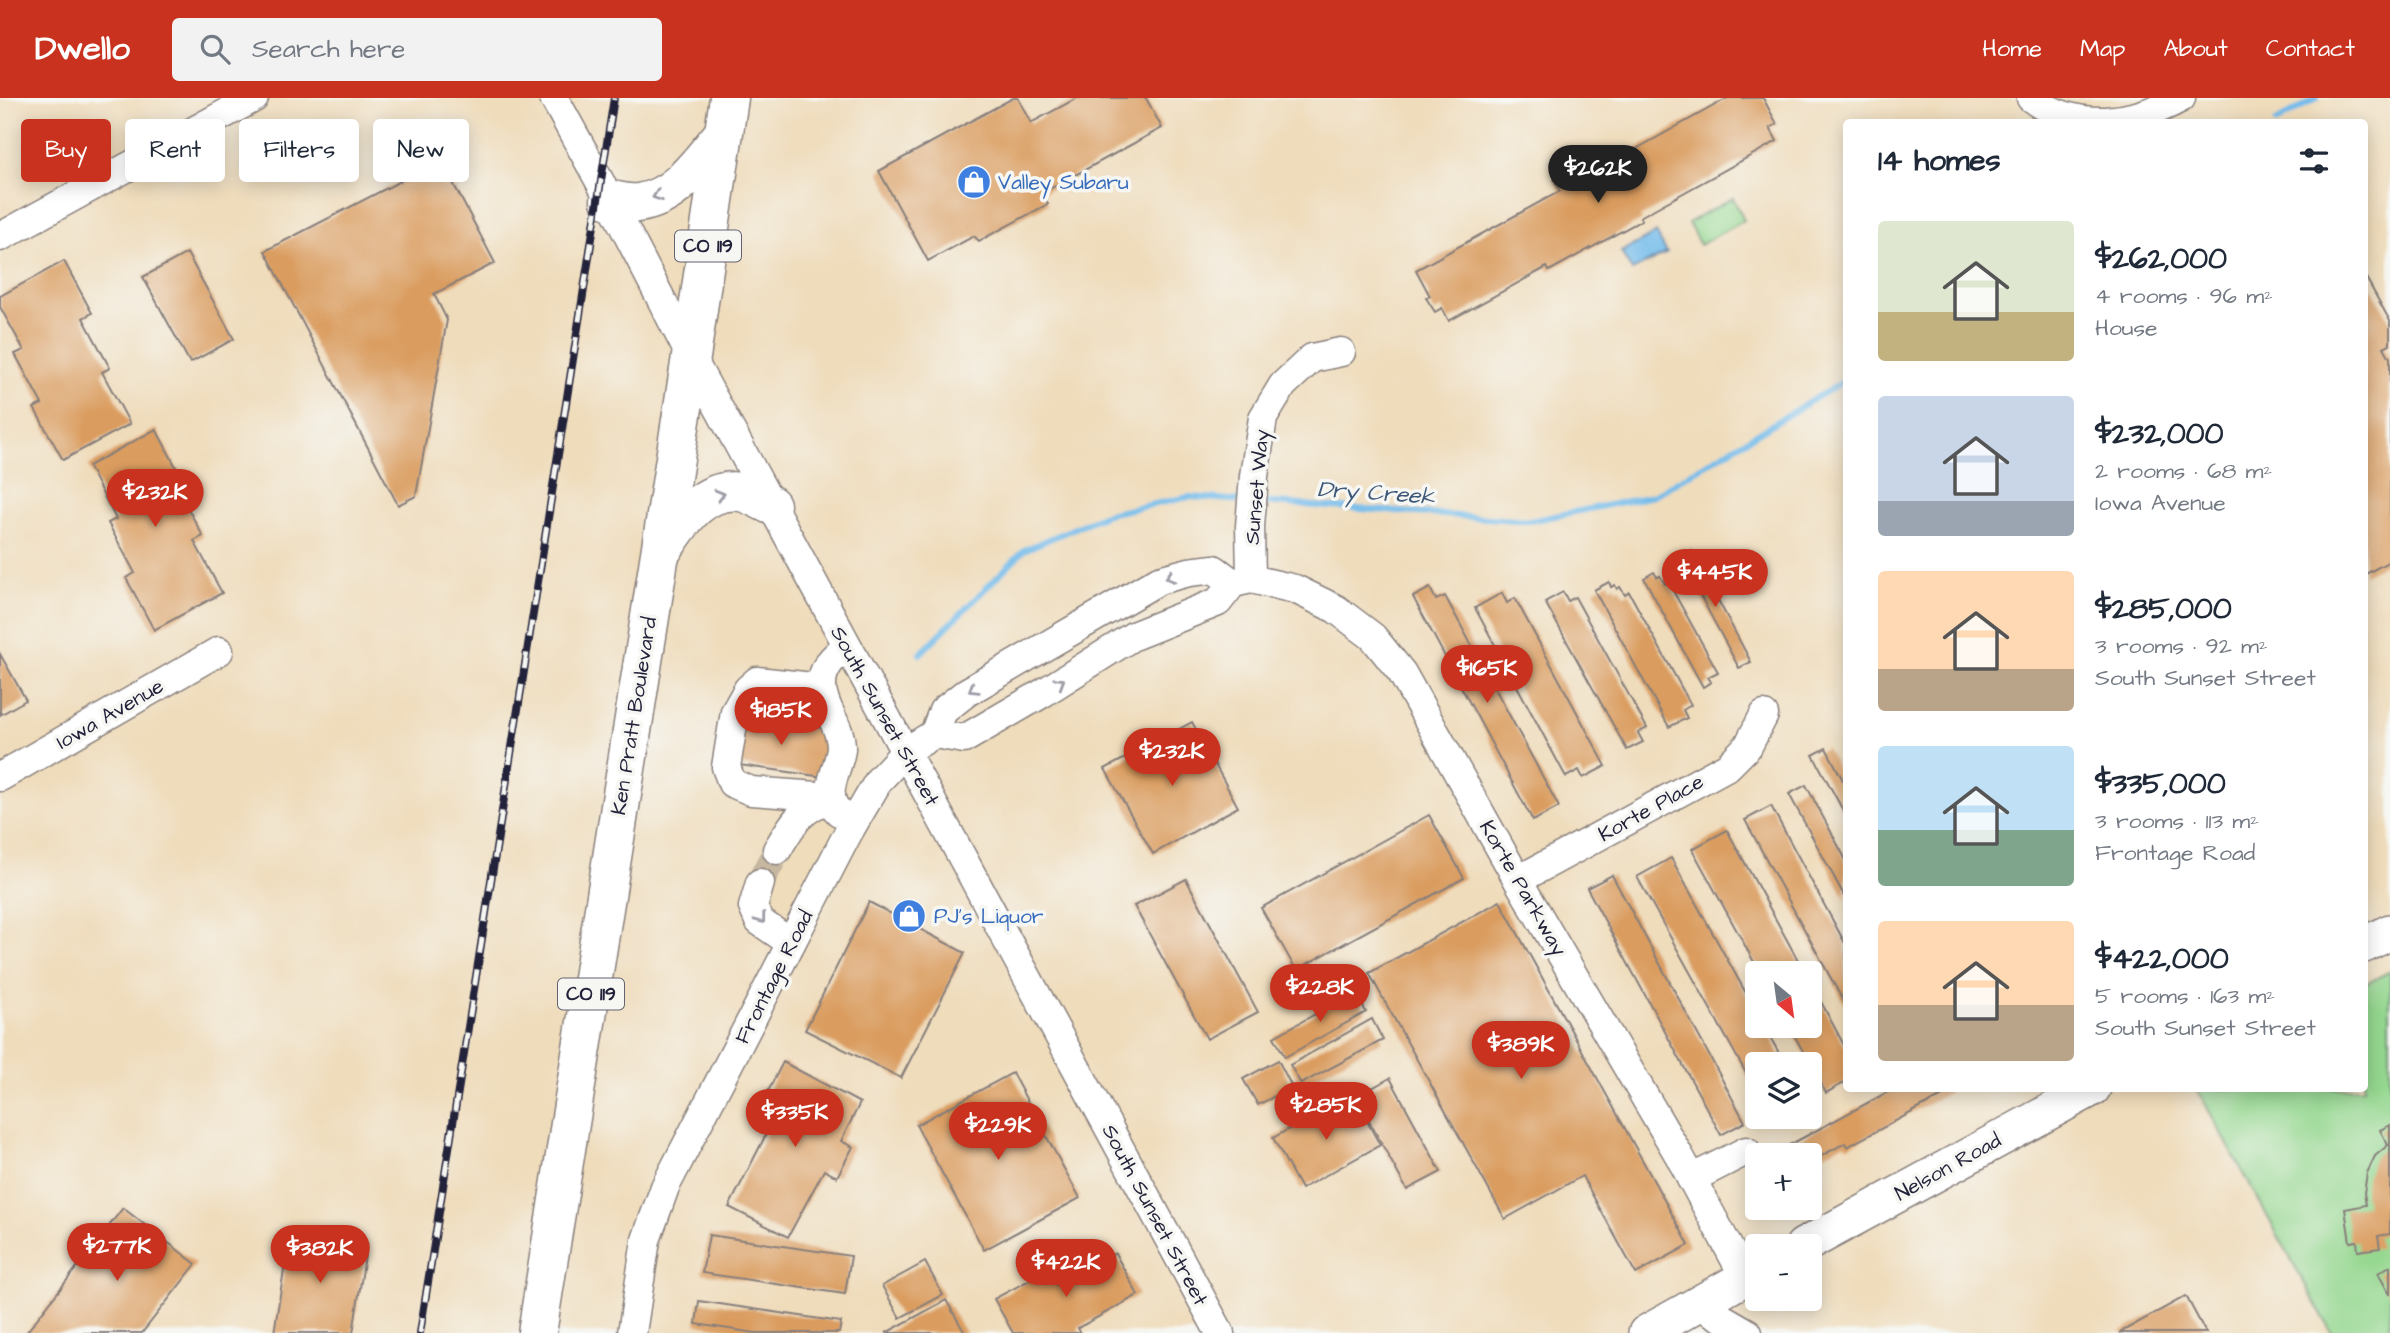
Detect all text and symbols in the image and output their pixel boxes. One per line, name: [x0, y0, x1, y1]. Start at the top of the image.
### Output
search box: [172, 18, 662, 81]
text: Dwello: [35, 26, 130, 72]
icon: search: [196, 30, 234, 68]
text: Search here: [252, 31, 405, 67]
text: Home: [1982, 32, 2042, 66]
text: Map: [2080, 32, 2125, 66]
text: About: [2163, 32, 2228, 66]
text: Contact: [2266, 32, 2355, 66]
chip: Buy: [21, 119, 111, 182]
chip: Rent: [125, 119, 225, 182]
chip: Filters: [239, 119, 359, 182]
chip: New: [373, 119, 469, 182]
text: 14 homes: [1878, 140, 2001, 182]
icon: filters: [2295, 142, 2333, 180]
pin: $262K: [1549, 146, 1647, 205]
text: $262K: [1564, 152, 1632, 184]
shop icon: Valley Subaru: [955, 163, 993, 201]
place label: Valley Subaru: [998, 168, 1129, 199]
one-way arrow: [652, 188, 664, 202]
road number: CO 119: [675, 230, 741, 262]
text: $262,000: [2095, 238, 2227, 280]
icon: home: [1934, 249, 2018, 333]
text: 4 rooms · 96 m²: [2095, 280, 2273, 312]
text: House: [2095, 312, 2158, 344]
text: $232,000: [2095, 413, 2223, 455]
icon: home: [1934, 424, 2018, 508]
street label: Sunset Way: [1238, 428, 1279, 546]
text: 2 rooms · 68 m²: [2095, 455, 2272, 487]
pin: $232K: [106, 470, 204, 529]
water label: Dry Creek: [1316, 473, 1437, 514]
text: $232K: [123, 476, 187, 508]
text: Iowa Avenue: [2095, 487, 2226, 519]
one-way arrow: [714, 489, 726, 503]
pin: $445K: [1666, 550, 1764, 609]
text: $445K: [1678, 556, 1752, 588]
one-way arrow: [1164, 569, 1176, 584]
text: $285,000: [2095, 588, 2232, 630]
icon: home: [1934, 599, 2018, 683]
street label: Ken Pratt Boulevard: [604, 615, 664, 817]
street label: South Sunset Street: [823, 621, 947, 812]
text: 3 rooms · 92 m²: [2095, 630, 2268, 662]
pin: $165K: [1438, 646, 1536, 705]
text: $165K: [1457, 652, 1517, 684]
text: South Sunset Street: [2095, 662, 2316, 694]
street label: Iowa Avenue: [51, 672, 169, 756]
one-way arrow: [1052, 678, 1065, 691]
one-way arrow: [967, 681, 980, 694]
pin: $185K: [732, 688, 830, 747]
text: $185K: [751, 694, 811, 726]
pin: $232K: [1123, 728, 1221, 788]
text: $232K: [1140, 735, 1204, 767]
text: $335,000: [2095, 763, 2226, 805]
street label: Korte Place: [1593, 767, 1709, 849]
icon: home: [1934, 774, 2018, 858]
text: 3 rooms · 113 m²: [2095, 805, 2259, 837]
street label: Korte Parkway: [1471, 815, 1574, 963]
text: Frontage Road: [2095, 837, 2255, 869]
shop icon: PJ's Liquor: [890, 897, 928, 935]
place label: PJ's Liquor: [934, 902, 1044, 931]
street label: Frontage Road: [728, 905, 822, 1050]
one-way arrow: [753, 911, 765, 923]
text: $422,000: [2095, 938, 2229, 980]
icon: home: [1934, 949, 2018, 1033]
north arrow: [1745, 961, 1822, 1038]
map controls: [1745, 961, 1822, 1311]
pin: $228K: [1271, 964, 1369, 1024]
text: $228K: [1286, 971, 1354, 1003]
road number: CO 119: [558, 978, 624, 1010]
text: 5 rooms · 163 m²: [2095, 980, 2275, 1012]
text: South Sunset Street: [2095, 1012, 2316, 1044]
pin: $389K: [1472, 1021, 1570, 1081]
text: $389K: [1488, 1028, 1554, 1060]
button: layers: [1745, 1052, 1822, 1129]
pin: $285K: [1277, 1082, 1375, 1142]
text: $285K: [1290, 1089, 1362, 1121]
pin: $335K: [746, 1090, 844, 1149]
text: $335K: [762, 1096, 828, 1128]
pin: $229K: [949, 1102, 1047, 1162]
text: $229K: [965, 1109, 1031, 1141]
street label: South Sunset Street: [1095, 1119, 1215, 1311]
street label: Nelson Road: [1890, 1126, 2007, 1208]
button: +: [1745, 1143, 1822, 1220]
pin: $277K: [68, 1224, 166, 1283]
pin: $382K: [271, 1226, 369, 1285]
text: $277K: [83, 1230, 151, 1262]
text: $382K: [287, 1232, 353, 1264]
button: −: [1745, 1234, 1822, 1311]
pin: $422K: [1017, 1240, 1115, 1299]
text: $422K: [1032, 1246, 1100, 1278]

